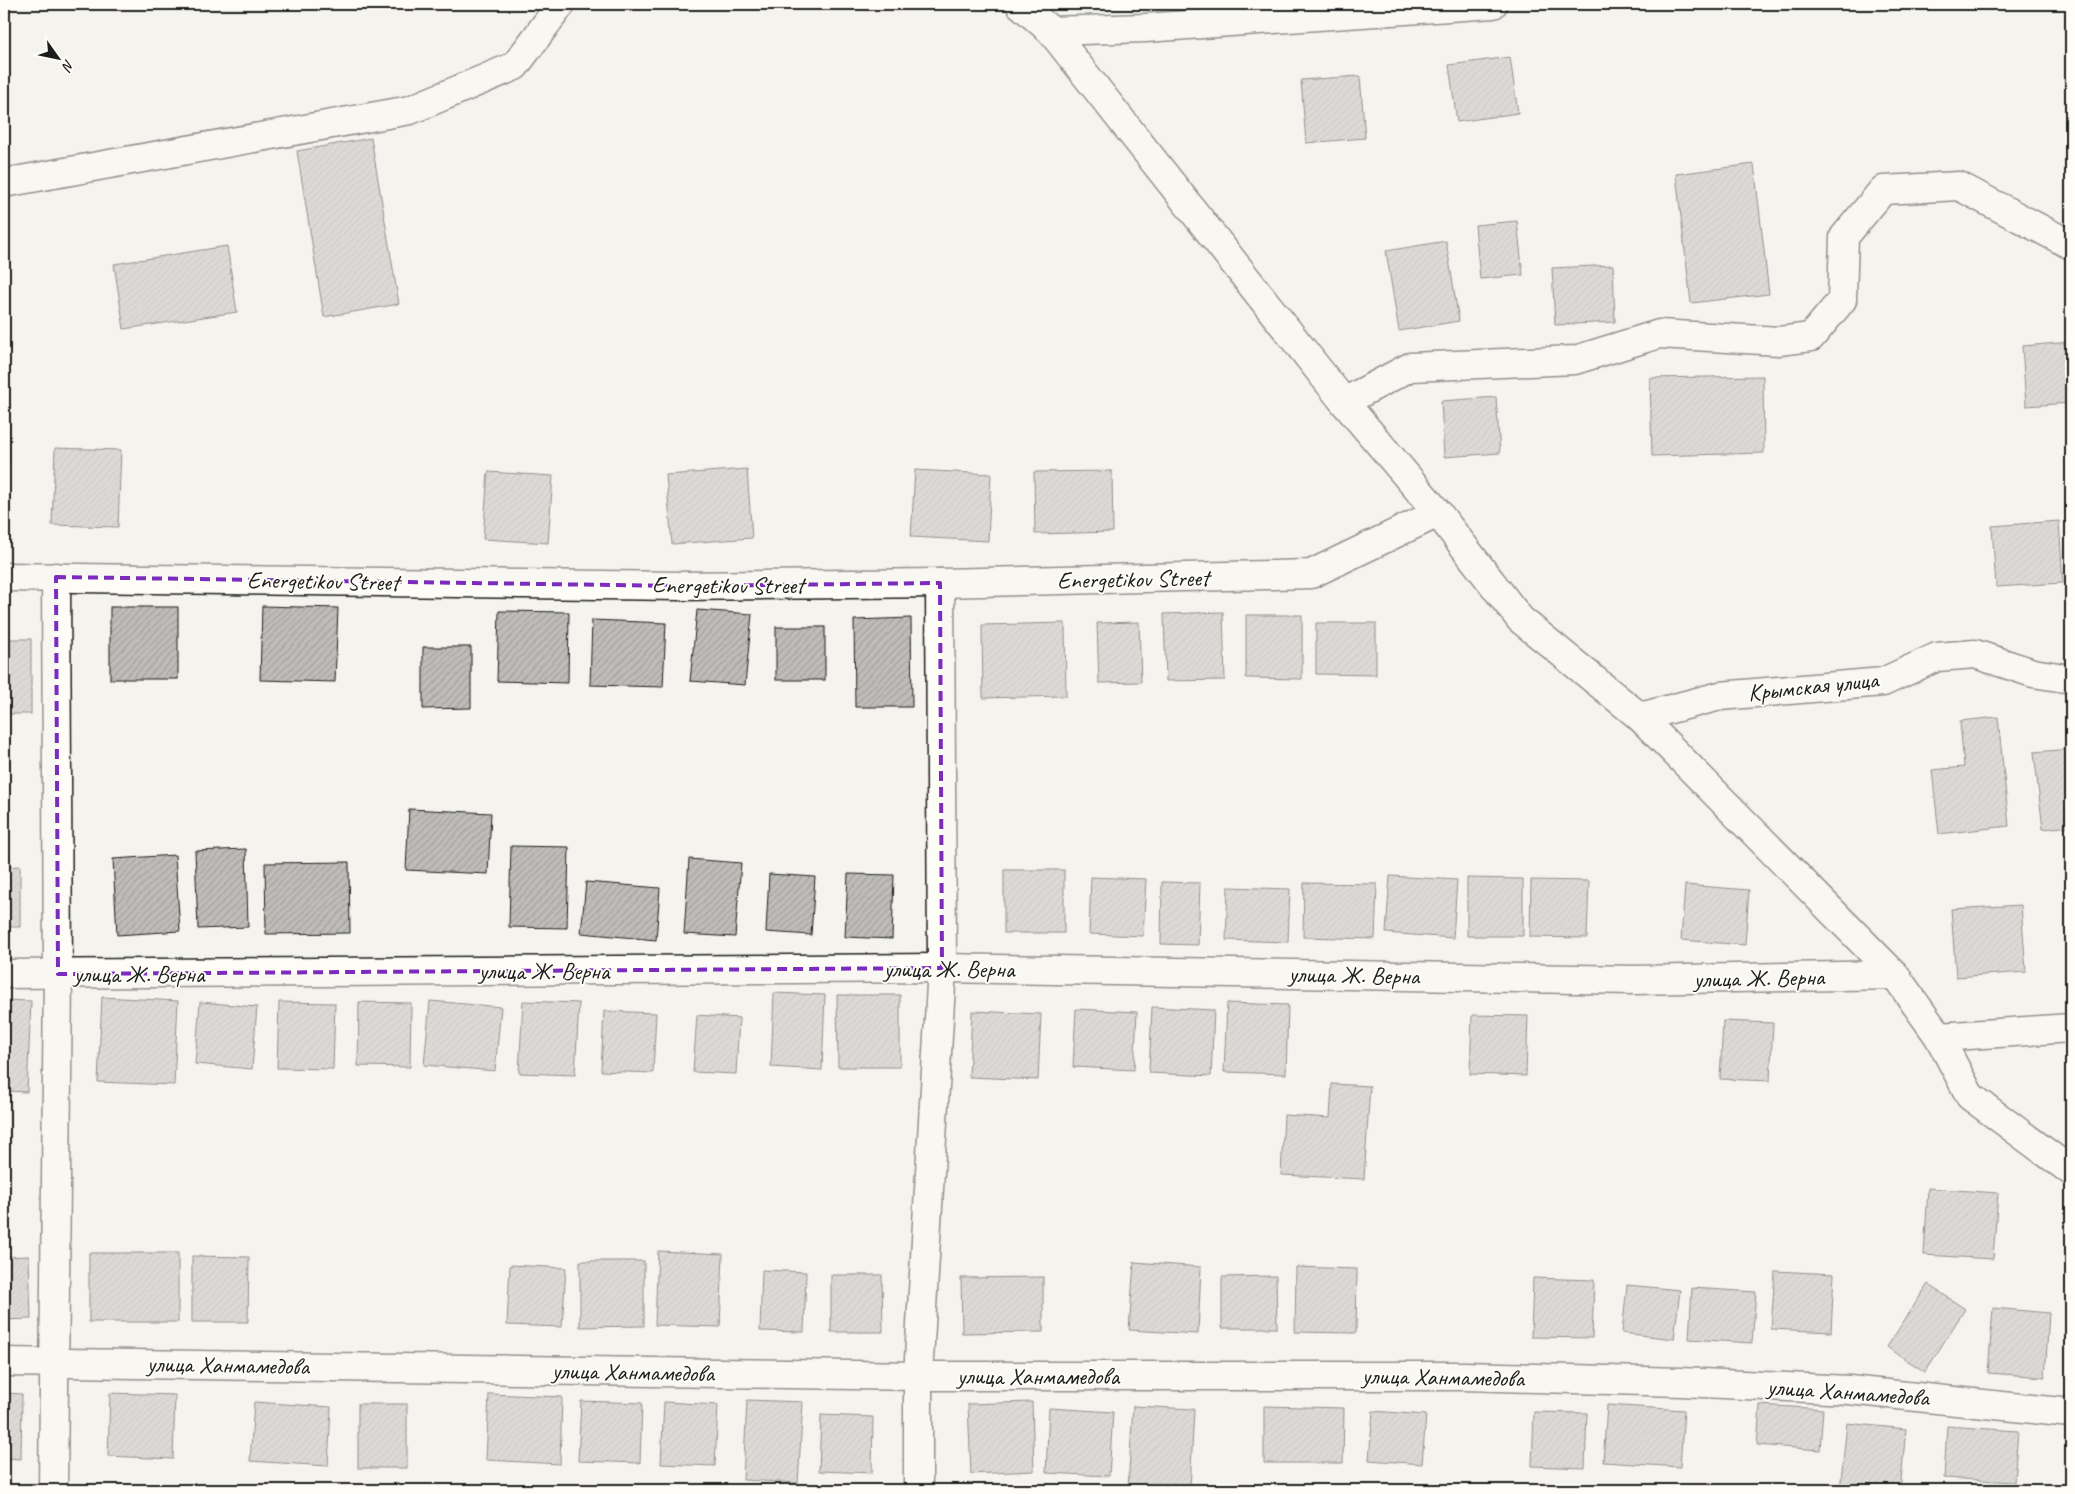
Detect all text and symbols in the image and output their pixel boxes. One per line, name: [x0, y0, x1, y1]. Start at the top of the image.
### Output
north arrow: [32, 32, 82, 82]
text: N: [58, 57, 78, 75]
street label: Energetikov Street: [1057, 563, 1212, 595]
street label: Energetikov Street: [247, 565, 402, 597]
street label: Energetikov Street: [652, 570, 807, 600]
street label: Крымская улица: [1746, 664, 1881, 708]
street label: улица Ж. Верна: [882, 954, 1016, 984]
street label: улица Ж. Верна: [477, 956, 611, 986]
street label: улица Ж. Верна: [72, 959, 206, 989]
street label: улица Ж. Верна: [1286, 959, 1421, 991]
street label: улица Ж. Верна: [1691, 962, 1826, 994]
street label: улица Ханмамедова: [145, 1349, 311, 1381]
street label: улица Ханмамедова: [550, 1356, 716, 1388]
street label: улица Ханмамедова: [955, 1361, 1120, 1391]
street label: улица Ханмамедова: [1360, 1361, 1526, 1393]
street label: улица Ханмамедова: [1764, 1371, 1931, 1413]

